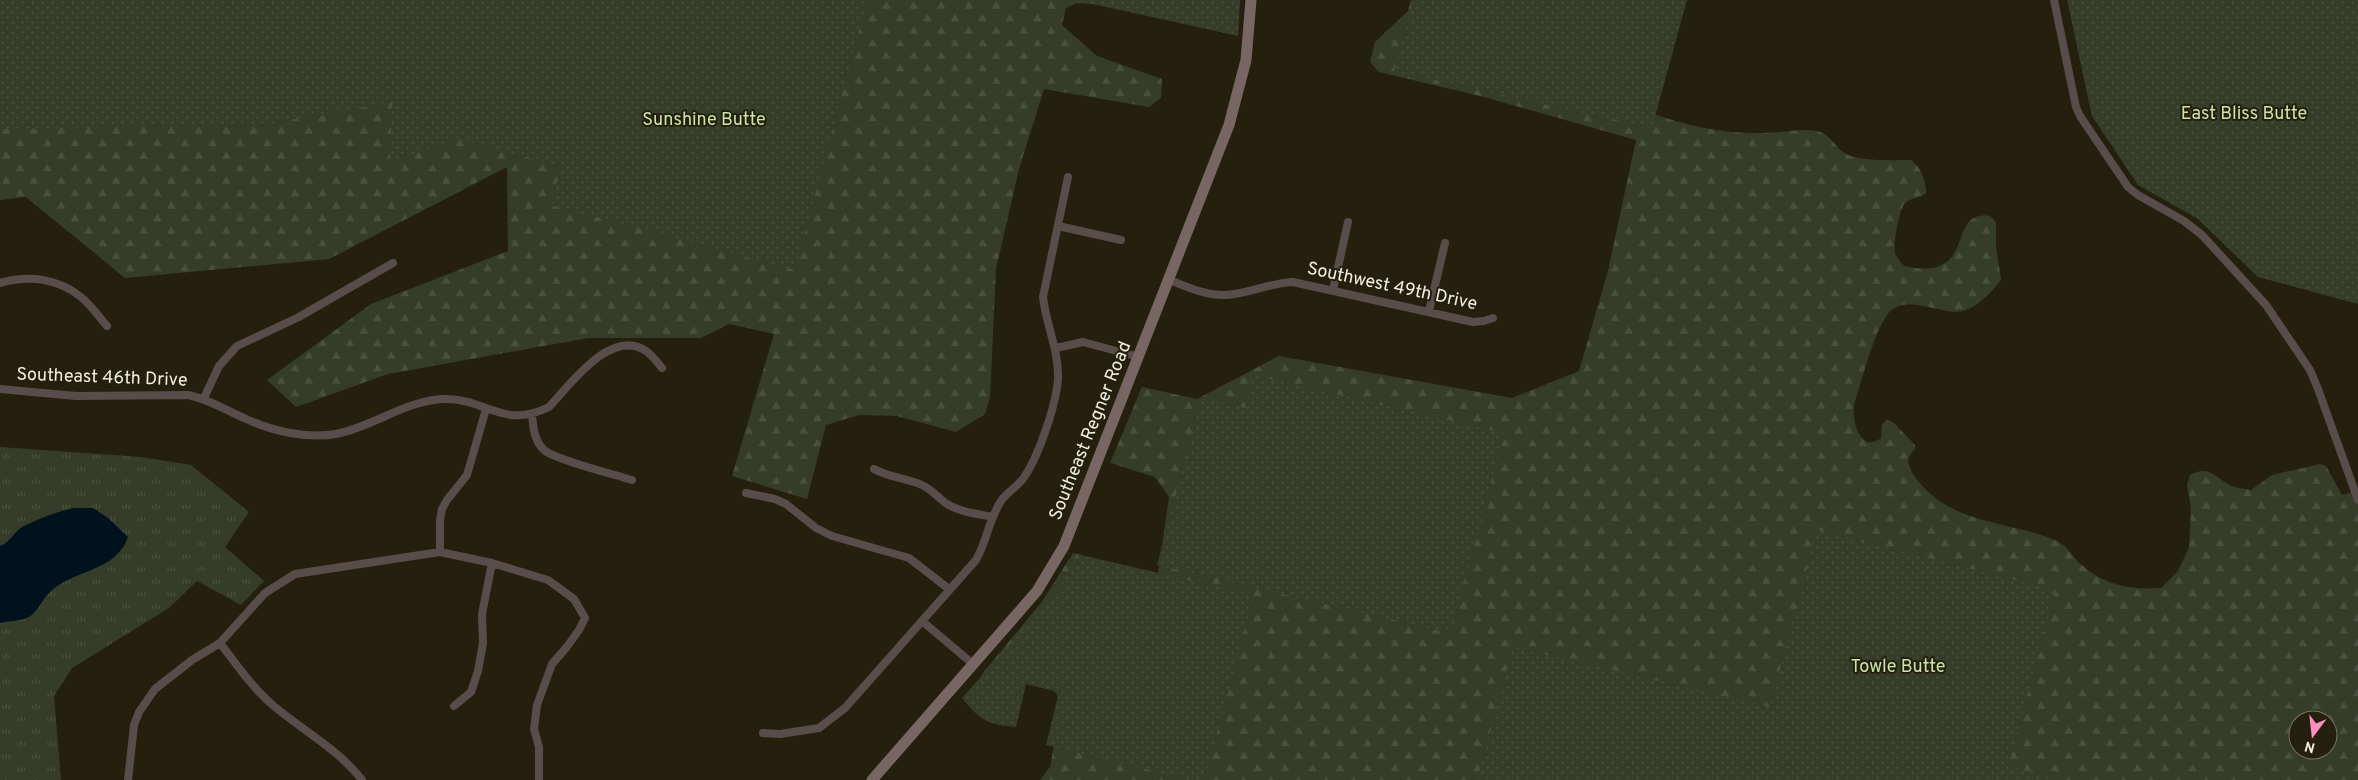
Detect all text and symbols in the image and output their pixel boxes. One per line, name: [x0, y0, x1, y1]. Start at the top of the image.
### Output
park label: East Bliss Butte: [2181, 103, 2307, 126]
park label: Sunshine Butte: [642, 109, 766, 132]
street label: Southwest 49th Drive: [1305, 258, 1479, 316]
street label: Southeast Regner Road: [1045, 338, 1137, 524]
street label: Southeast 46th Drive: [16, 364, 188, 392]
park label: Towle Butte: [1850, 656, 1946, 679]
north arrow: [2288, 710, 2338, 760]
text: N: [2303, 737, 2317, 756]

